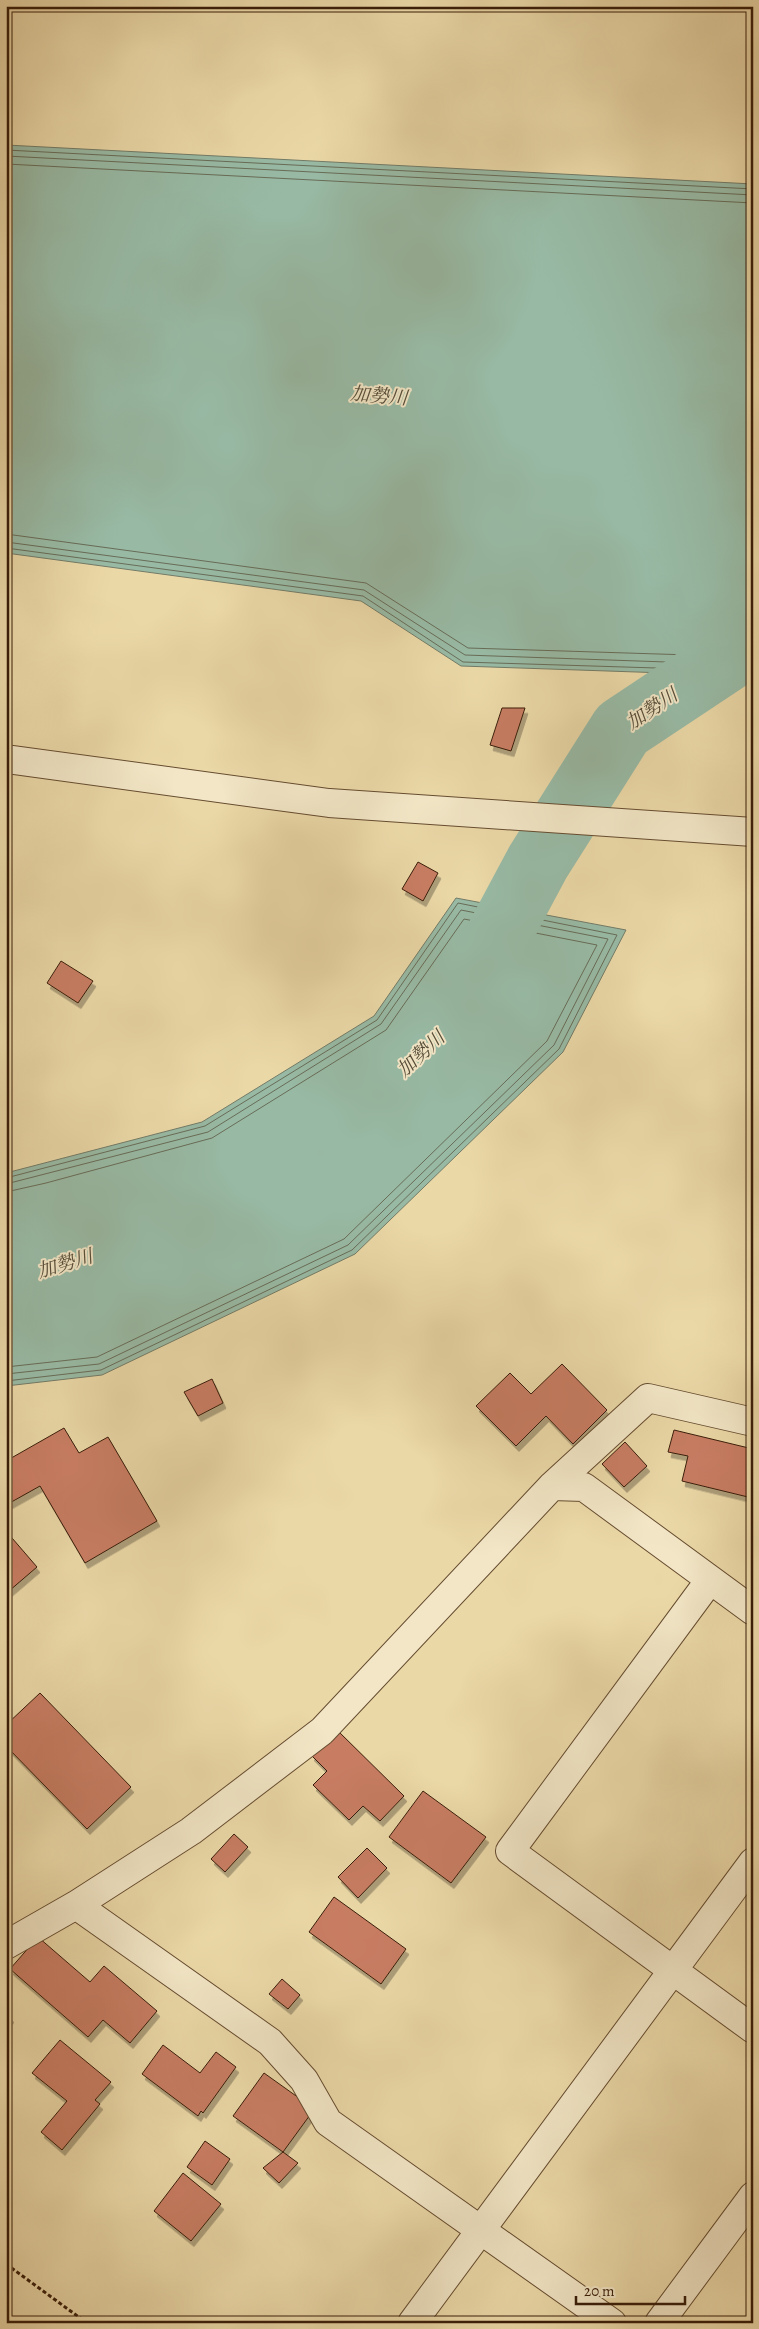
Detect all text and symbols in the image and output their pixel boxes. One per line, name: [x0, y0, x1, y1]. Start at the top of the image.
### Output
water label: 加勢川: [349, 381, 411, 412]
water label: 加勢川: [621, 681, 685, 736]
water label: 加勢川: [391, 1024, 452, 1083]
water label: 加勢川: [34, 1243, 98, 1285]
scale bar: [576, 2274, 685, 2306]
text: 20 m: [584, 2281, 615, 2301]

